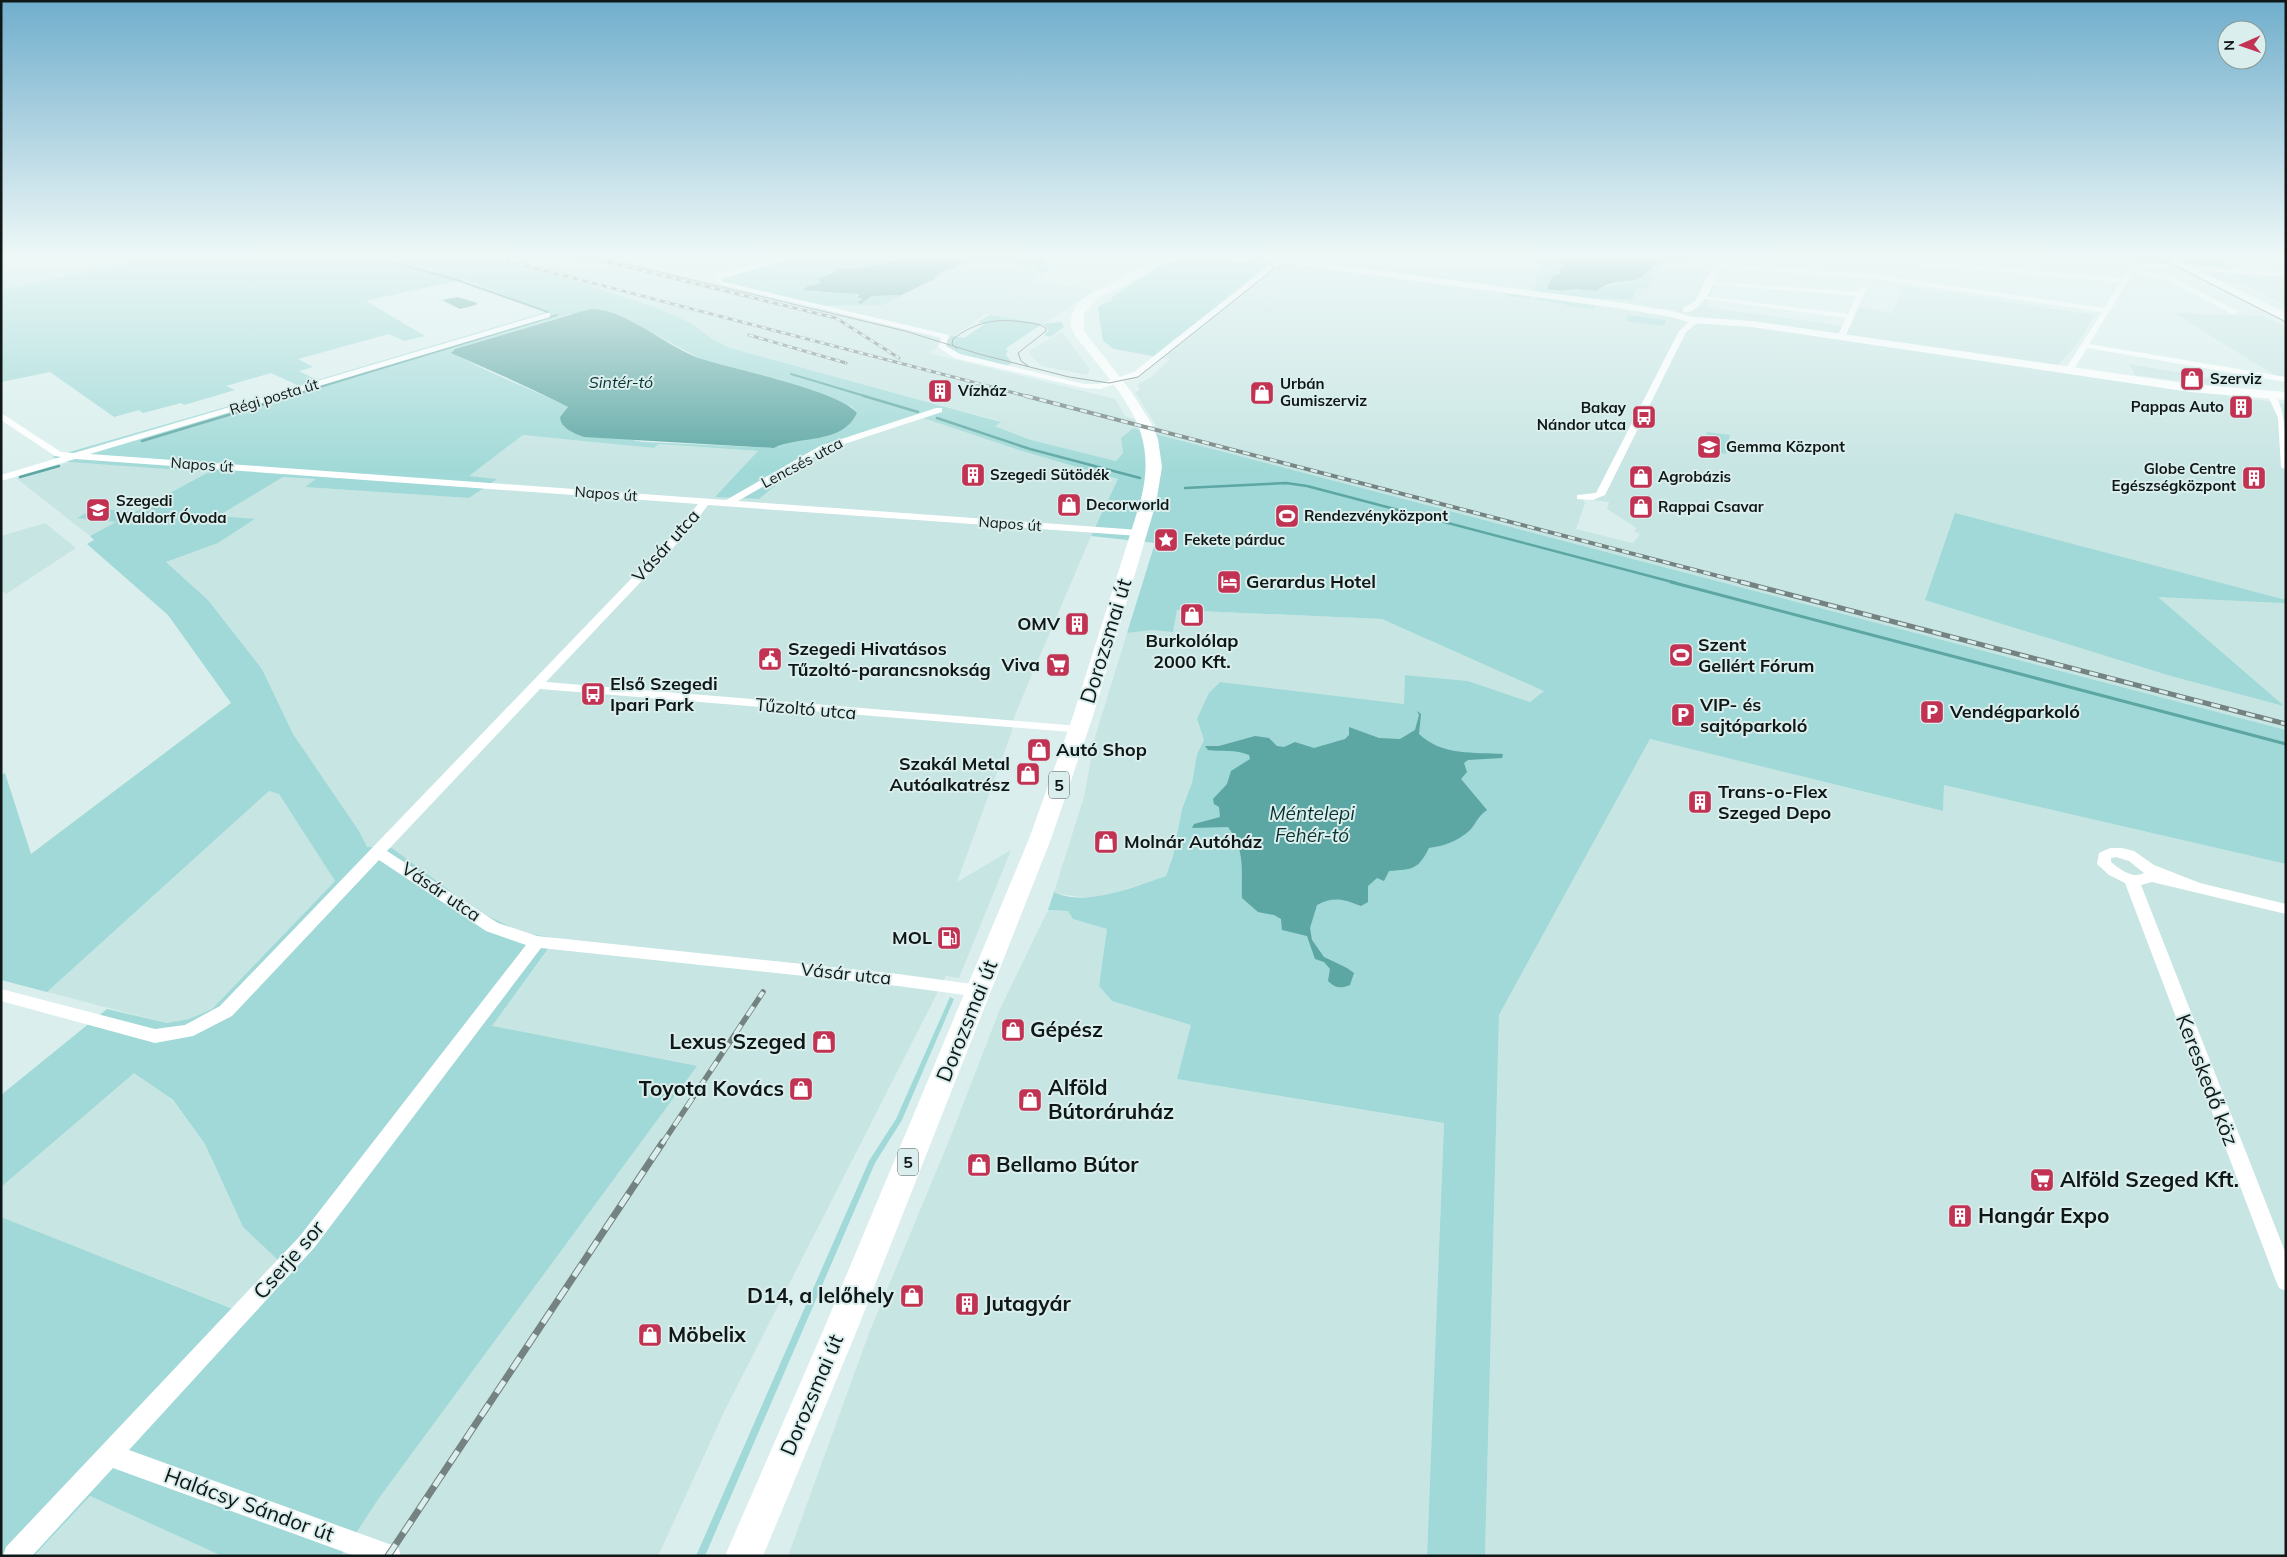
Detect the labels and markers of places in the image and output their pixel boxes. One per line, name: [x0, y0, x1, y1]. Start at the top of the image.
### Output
shop icon: Szerviz: [2179, 366, 2205, 392]
place label: Szerviz: [2210, 369, 2262, 388]
place label: Urbán Gumiszerviz: [1280, 374, 1367, 410]
building icon: Vízház: [927, 378, 953, 404]
shop icon: Urbán Gumiszerviz: [1249, 380, 1275, 406]
place label: Vízház: [957, 381, 1007, 400]
building icon: Pappas Auto: [2228, 394, 2254, 420]
place label: Pappas Auto: [2131, 397, 2224, 416]
place label: Bakay Nándor utca: [1537, 398, 1627, 434]
bus stop icon: Bakay Nándor utca: [1631, 404, 1657, 430]
school or university icon: Gemma Központ: [1696, 434, 1722, 460]
place label: Gemma Központ: [1726, 437, 1845, 456]
place label: Globe Centre Egészségközpont: [2112, 459, 2236, 495]
building icon: Szegedi Sütödék: [960, 462, 986, 488]
shop icon: Agrobázis: [1628, 464, 1654, 490]
place label: Szegedi Sütödék: [990, 465, 1110, 484]
building icon: Globe Centre Egészségközpont: [2241, 465, 2267, 491]
place label: Agrobázis: [1658, 467, 1731, 486]
place label: Szegedi Waldorf Óvoda: [116, 491, 227, 527]
shop icon: Decorworld: [1056, 492, 1082, 518]
shop icon: Rappai Csavar: [1628, 494, 1654, 520]
place label: Decorworld: [1086, 495, 1169, 514]
school or university icon: Szegedi Waldorf Óvoda: [85, 497, 111, 523]
place label: Rappai Csavar: [1658, 497, 1764, 516]
sports icon: Rendezvényközpont: [1274, 503, 1300, 529]
place label: Rendezvényközpont: [1304, 506, 1448, 525]
place icon: Fekete párduc: [1153, 527, 1179, 553]
place label: Fekete párduc: [1184, 530, 1285, 549]
hotel icon: Gerardus Hotel: [1216, 569, 1242, 595]
place label: Gerardus Hotel: [1246, 570, 1376, 593]
shop icon: Burkolólap 2000 Kft.: [1179, 602, 1205, 628]
building icon: OMV: [1064, 611, 1090, 637]
place label: OMV: [1017, 612, 1061, 635]
place label: Burkolólap 2000 Kft.: [1145, 629, 1239, 673]
place label: Szent Gellért Fórum: [1698, 633, 1814, 677]
place label: Szegedi Hivatásos Tűzoltó-parancsnokság: [788, 637, 991, 681]
sports icon: Szent Gellért Fórum: [1668, 642, 1694, 668]
public building icon: Szegedi Hivatásos Tűzoltó-parancsnokság: [757, 646, 783, 672]
supermarket icon: Viva: [1045, 652, 1071, 678]
place label: Viva: [1001, 653, 1040, 676]
place label: Első Szegedi Ipari Park: [610, 672, 718, 716]
bus stop icon: Első Szegedi Ipari Park: [580, 681, 606, 707]
place label: VIP- és sajtóparkoló: [1699, 693, 1807, 737]
parking icon: Vendégparkoló: [1919, 699, 1945, 725]
place label: Vendégparkoló: [1949, 700, 2080, 723]
parking icon: VIP- és sajtóparkoló: [1670, 702, 1696, 728]
shop icon: Autó Shop: [1026, 737, 1052, 763]
place label: Autó Shop: [1056, 738, 1147, 761]
place label: Szakál Metal Autóalkatrész: [890, 752, 1010, 796]
shop icon: Szakál Metal Autóalkatrész: [1015, 761, 1041, 787]
place label: Trans-o-Flex Szeged Depo: [1718, 780, 1831, 824]
building icon: Trans-o-Flex Szeged Depo: [1687, 789, 1713, 815]
shop icon: Molnár Autóház: [1093, 829, 1119, 855]
place label: Molnár Autóház: [1124, 830, 1262, 853]
fuel station icon: MOL: [936, 925, 962, 951]
place label: MOL: [892, 926, 932, 949]
place label: Gépész: [1030, 1016, 1103, 1042]
shop icon: Gépész: [1000, 1017, 1026, 1043]
place label: Lexus Szeged: [669, 1028, 806, 1054]
shop icon: Lexus Szeged: [811, 1029, 837, 1055]
place label: Alföld Bútoráruház: [1048, 1074, 1174, 1124]
place label: Toyota Kovács: [639, 1075, 784, 1101]
shop icon: Toyota Kovács: [788, 1076, 814, 1102]
shop icon: Alföld Bútoráruház: [1017, 1087, 1043, 1113]
place label: Bellamo Bútor: [996, 1151, 1139, 1177]
shop icon: Bellamo Bútor: [966, 1152, 992, 1178]
place label: Alföld Szeged Kft.: [2060, 1166, 2239, 1192]
supermarket icon: Alföld Szeged Kft.: [2029, 1167, 2055, 1193]
place label: Hangár Expo: [1978, 1202, 2110, 1228]
building icon: Hangár Expo: [1947, 1203, 1973, 1229]
place label: D14, a lelőhely: [747, 1282, 895, 1308]
shop icon: D14, a lelőhely: [899, 1283, 925, 1309]
place label: Jutagyár: [984, 1290, 1072, 1316]
building icon: Jutagyár: [954, 1291, 980, 1317]
place label: Möbelix: [668, 1321, 746, 1347]
shop icon: Möbelix: [637, 1322, 663, 1348]

